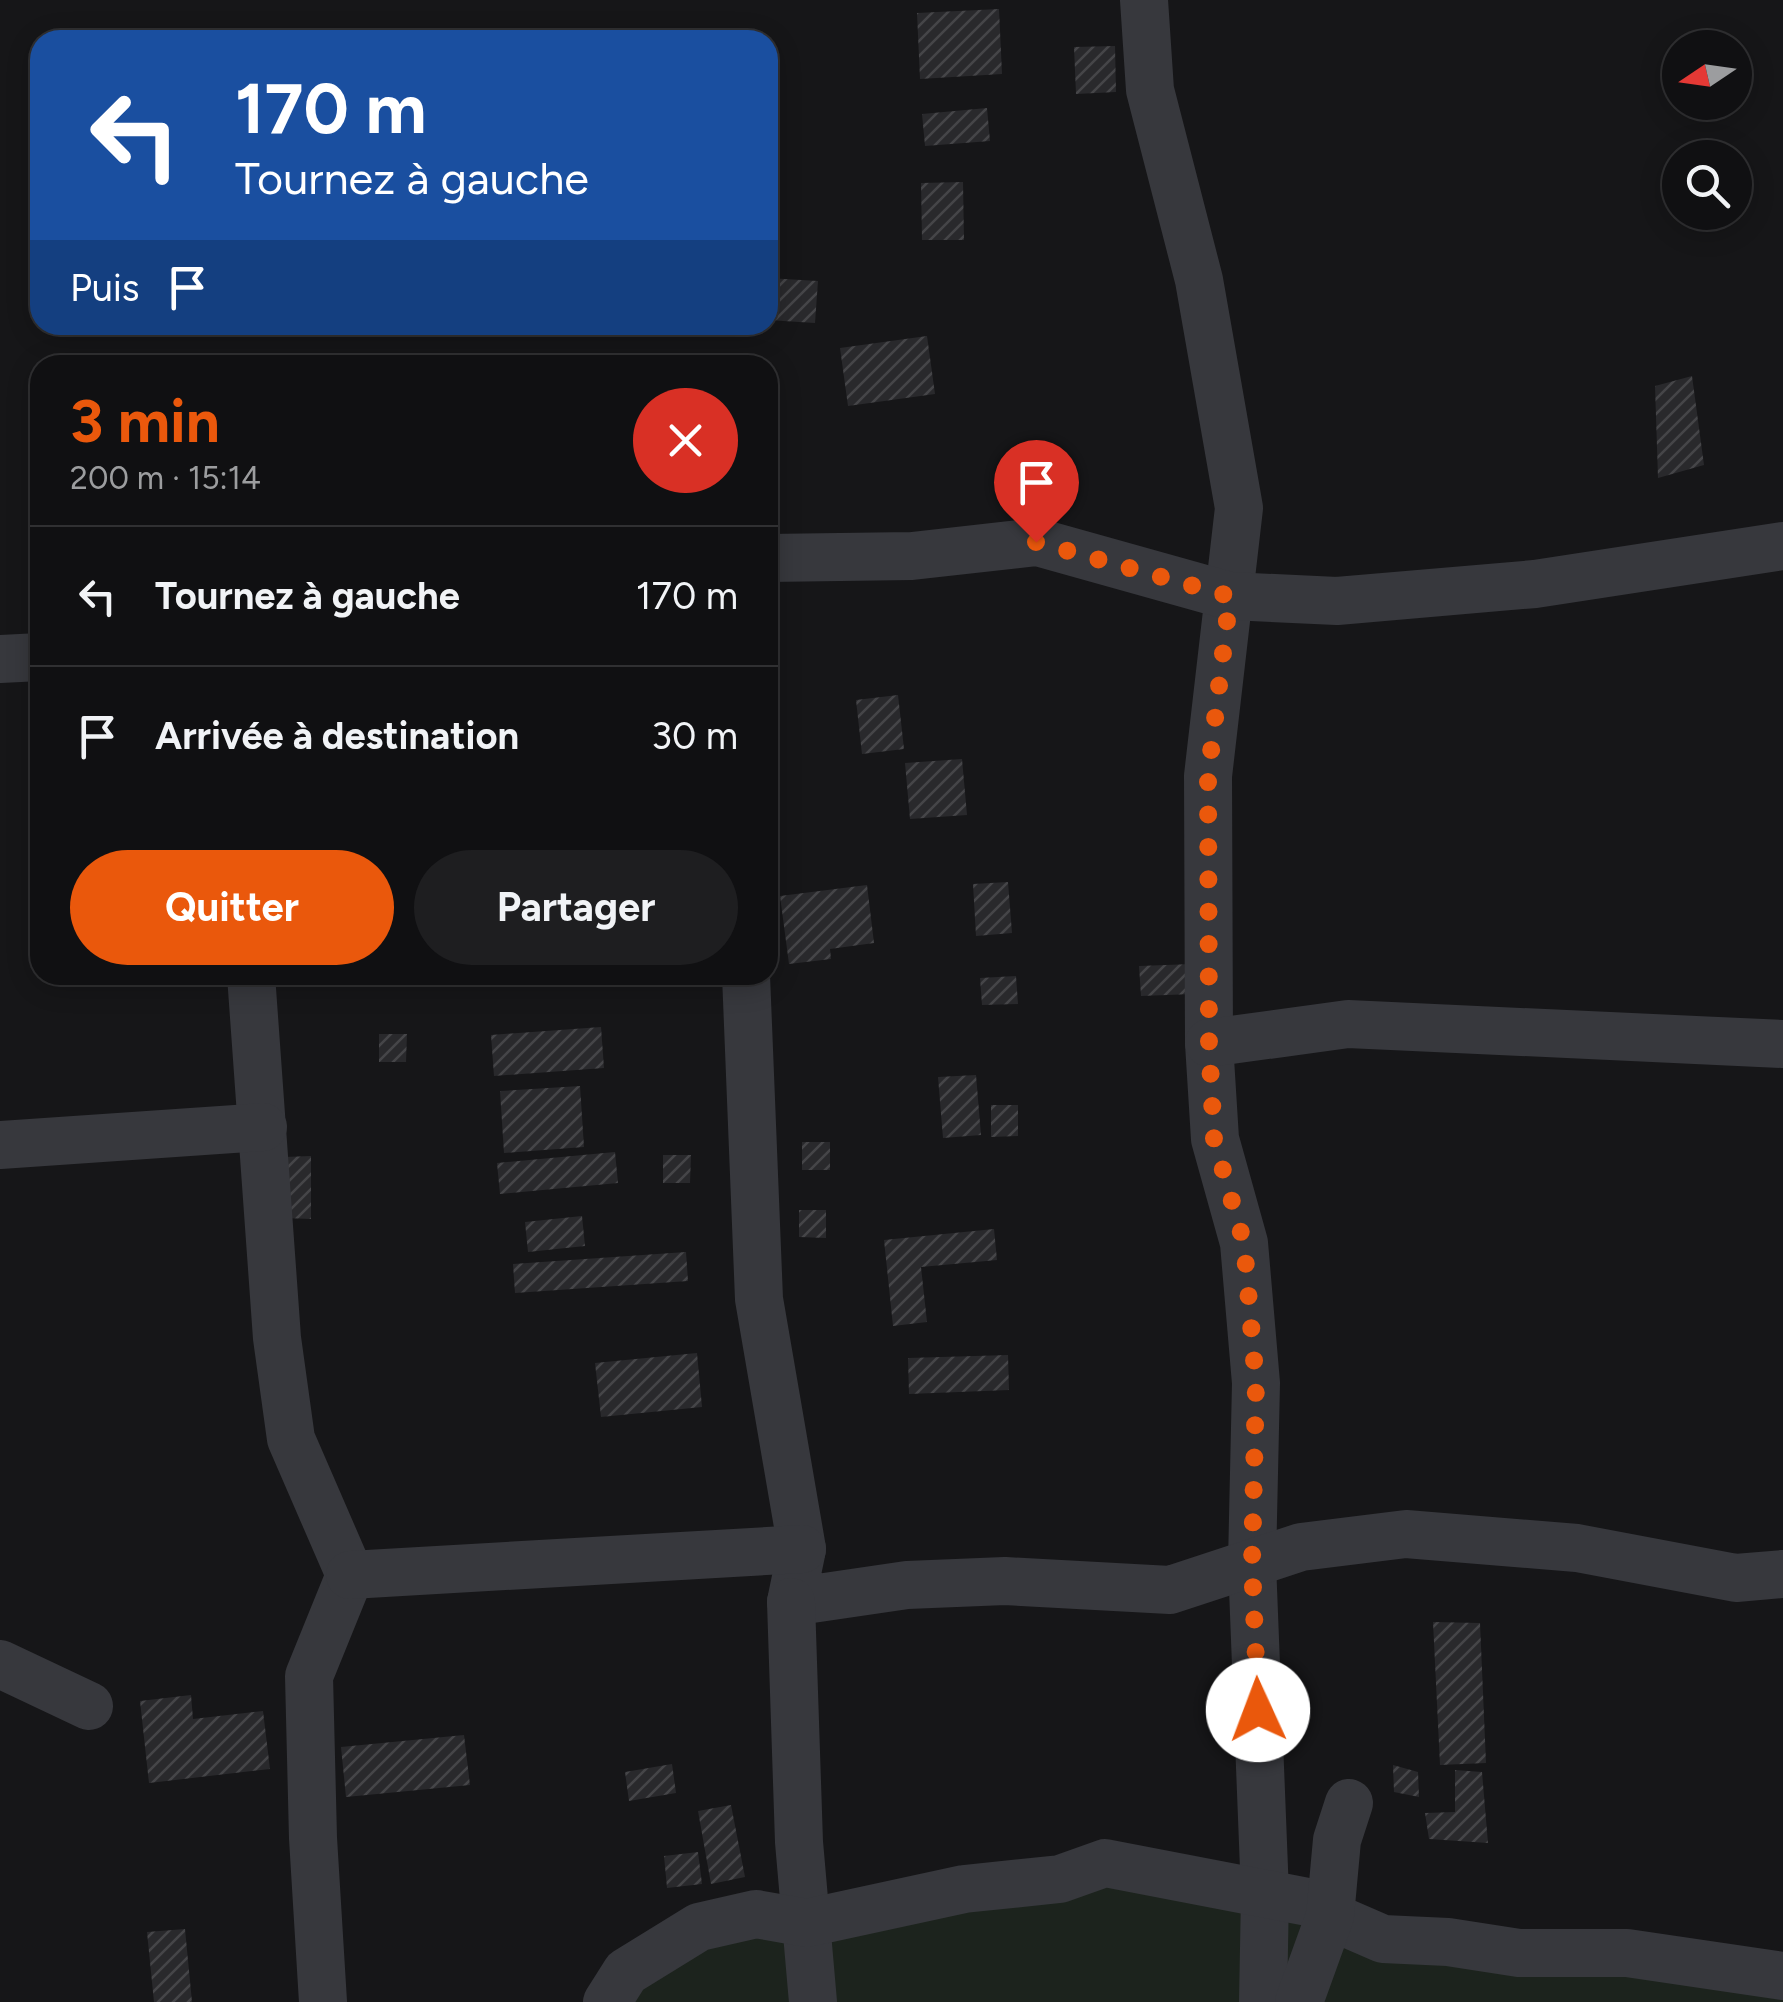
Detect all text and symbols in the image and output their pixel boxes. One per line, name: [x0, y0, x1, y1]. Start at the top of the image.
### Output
north arrow: [1662, 30, 1752, 120]
map controls: [1662, 30, 1752, 230]
text: 170 m: [235, 66, 427, 151]
icon: left: [70, 70, 200, 200]
button: search: [1662, 140, 1752, 230]
text: Tournez à gauche: [235, 151, 589, 205]
icon: arrive: [160, 260, 215, 315]
text: Puis: [70, 265, 140, 311]
text: 3 min: [70, 385, 220, 457]
button: close: [633, 388, 738, 493]
pin: [994, 440, 1079, 543]
icon: arrive: [1009, 455, 1064, 510]
text: 200 m · 15:14: [70, 459, 261, 497]
icon: left: [70, 569, 125, 624]
text: Tournez à gauche: [155, 573, 460, 619]
text: 170 m: [636, 573, 738, 619]
icon: arrive: [70, 709, 125, 764]
text: Arrivée à destination: [155, 713, 519, 759]
text: 30 m: [651, 713, 738, 759]
button: Quitter: [70, 850, 394, 965]
button: Partager: [414, 850, 738, 965]
position arrow: [1206, 1658, 1310, 1762]

